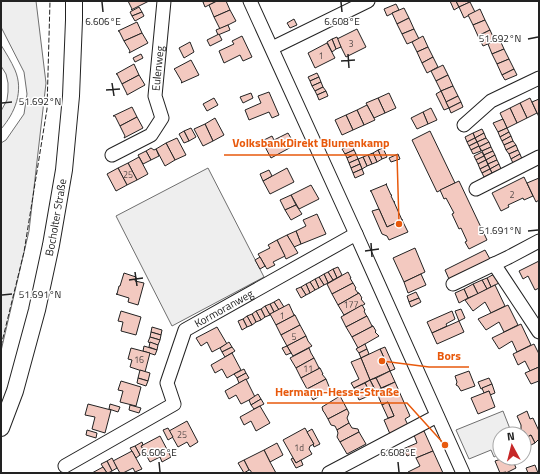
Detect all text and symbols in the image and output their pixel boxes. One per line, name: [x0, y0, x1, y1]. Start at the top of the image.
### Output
text: 6.606°E: [85, 14, 121, 29]
text: 6.608°E: [324, 14, 360, 29]
text: 51.692°N: [479, 31, 521, 46]
house number: 3: [348, 37, 354, 50]
street label: Eulenweg: [148, 45, 168, 92]
house number: 1: [318, 49, 324, 62]
text: 51.692°N: [19, 94, 61, 109]
callout: VolksbankDirekt Blumenkamp: [224, 131, 397, 155]
text: VolksbankDirekt Blumenkamp: [232, 133, 390, 152]
house number: 25: [123, 168, 133, 181]
street label: Bocholter Straße: [41, 177, 70, 258]
house number: 2: [509, 188, 515, 201]
text: 51.691°N: [479, 223, 521, 238]
street label: Kormoranweg: [191, 285, 257, 331]
text: 51.691°N: [19, 287, 61, 302]
house number: 177: [343, 298, 359, 311]
house number: 1: [279, 309, 285, 322]
house number: 5: [291, 330, 297, 343]
callout: Bors: [429, 343, 469, 367]
text: Bors: [437, 346, 461, 365]
house number: 16: [134, 353, 144, 366]
house number: 11: [303, 362, 313, 375]
callout: Hermann-Hesse-Straße: [267, 379, 407, 403]
text: Hermann-Hesse-Straße: [275, 382, 399, 401]
north arrow: [492, 426, 532, 466]
house number: 25: [177, 428, 187, 441]
text: N: [506, 428, 516, 444]
house number: 1d: [294, 441, 304, 454]
text: 6.606°E: [141, 445, 177, 460]
text: 6.608°E: [380, 445, 416, 460]

